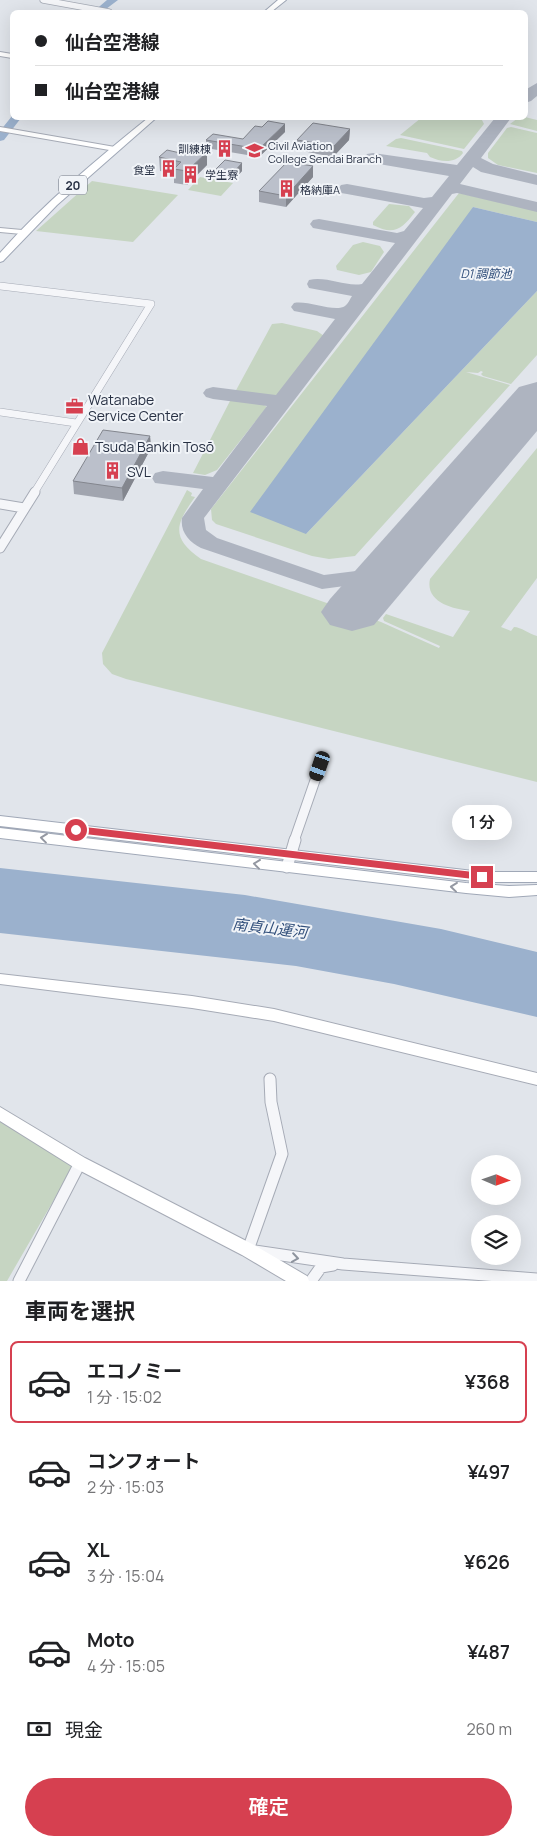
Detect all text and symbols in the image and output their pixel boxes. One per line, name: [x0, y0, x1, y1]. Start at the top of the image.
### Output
text: 仙台空港線: [65, 29, 160, 55]
text: 仙台空港線: [65, 78, 160, 104]
building icon: 訓練棟: [215, 138, 235, 158]
place label: Civil Aviation College Sendai Branch: [268, 138, 382, 166]
place label: 訓練棟: [178, 141, 211, 156]
school or university icon: Civil Aviation College Sendai Branch: [244, 141, 264, 161]
building icon: 食堂: [159, 159, 179, 179]
place label: 食堂: [133, 162, 155, 177]
building icon: 学生寮: [181, 164, 201, 184]
place label: 学生寮: [205, 167, 238, 182]
road number: 20: [59, 176, 87, 194]
building icon: 格納庫A: [276, 179, 296, 199]
place label: 格納庫A: [300, 182, 340, 197]
water label: D1 調節池: [460, 265, 513, 282]
place label: Watanabe Service Center: [88, 390, 184, 425]
office icon: Watanabe Service Center: [64, 397, 84, 417]
shop icon: Tsuda Bankin Tosō: [71, 436, 91, 456]
place label: Tsuda Bankin Tosō: [95, 437, 214, 456]
building icon: SVL: [103, 461, 123, 481]
place label: SVL: [127, 462, 151, 481]
car: [308, 749, 331, 783]
callout: 1 分: [452, 804, 512, 840]
text: 1 分: [469, 811, 495, 833]
route start: [65, 819, 87, 841]
one-way arrow: [40, 833, 48, 844]
one-way arrow: [253, 859, 261, 870]
route end: [471, 866, 493, 888]
one-way arrow: [449, 881, 457, 892]
water label: 南貞山運河: [231, 913, 311, 943]
north arrow: [471, 1155, 521, 1205]
map controls: [471, 1155, 521, 1265]
button: layers: [471, 1215, 521, 1265]
one-way arrow: [291, 1252, 300, 1262]
text: 車両を選択: [25, 1296, 135, 1326]
text: エコノミー: [87, 1358, 182, 1384]
icon: car: [27, 1360, 72, 1405]
text: ¥368: [465, 1369, 510, 1395]
text: 1 分 · 15:02: [87, 1386, 162, 1408]
text: コンフォート: [87, 1448, 200, 1474]
icon: car: [27, 1450, 72, 1495]
text: ¥497: [467, 1459, 510, 1485]
text: 2 分 · 15:03: [87, 1476, 164, 1498]
text: XL: [87, 1537, 110, 1563]
icon: car: [27, 1540, 72, 1585]
text: ¥626: [464, 1549, 510, 1575]
text: 3 分 · 15:04: [87, 1565, 165, 1587]
text: Moto: [87, 1627, 134, 1653]
icon: car: [27, 1630, 72, 1675]
text: ¥487: [467, 1639, 510, 1665]
text: 4 分 · 15:05: [87, 1655, 165, 1677]
icon: cash: [25, 1715, 53, 1743]
text: 現金: [65, 1717, 103, 1743]
text: 260 m: [466, 1718, 512, 1740]
button: 確定: [25, 1778, 512, 1836]

